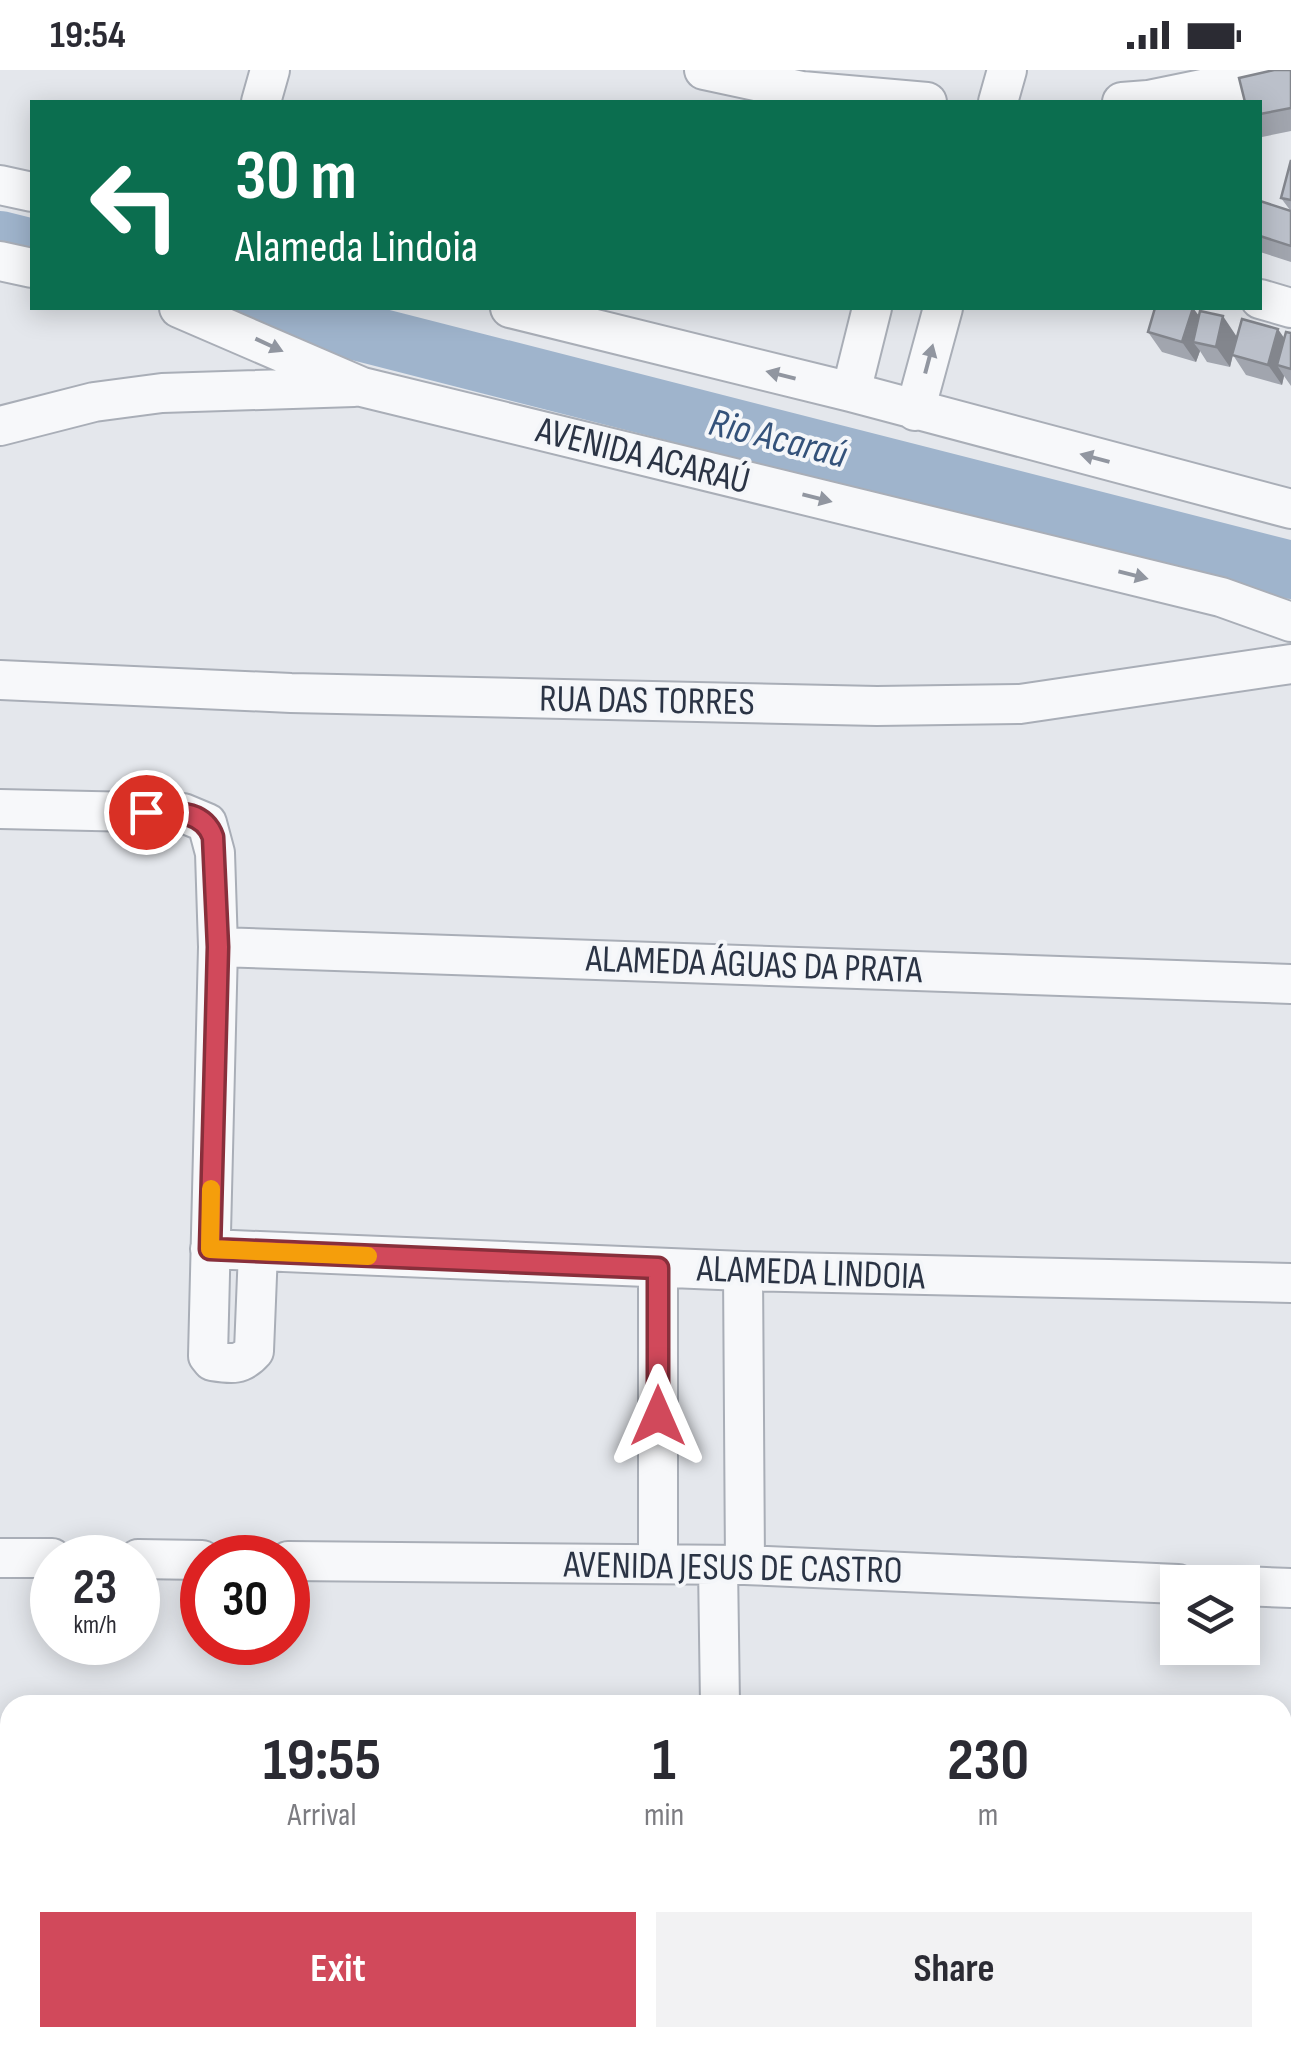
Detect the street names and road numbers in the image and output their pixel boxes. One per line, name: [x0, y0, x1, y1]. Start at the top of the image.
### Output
street label: AVENIDA ACARAÚ: [531, 408, 754, 504]
street label: RUA DAS TORRES: [539, 677, 755, 725]
street label: ALAMEDA ÁGUAS DA PRATA: [584, 937, 924, 993]
street label: ALAMEDA LINDOIA: [695, 1246, 927, 1299]
street label: AVENIDA JESUS DE CASTRO: [562, 1543, 903, 1593]

